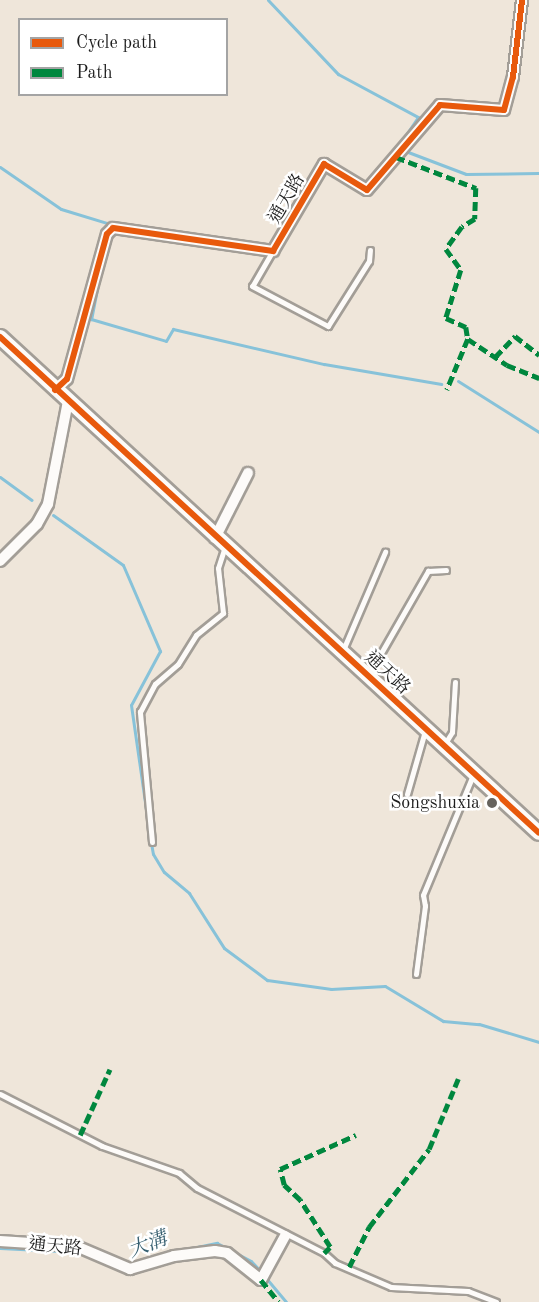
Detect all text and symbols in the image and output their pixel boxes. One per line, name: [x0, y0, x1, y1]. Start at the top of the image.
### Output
legend: [18, 18, 228, 96]
text: Cycle path: [76, 34, 157, 52]
text: Path: [76, 64, 112, 82]
street label: 通天路: [264, 170, 310, 228]
street label: 通天路: [360, 647, 414, 699]
place label: Songshuxia: [390, 792, 480, 814]
marker: Songshuxia: [485, 796, 499, 810]
water label: 大溝: [125, 1228, 171, 1264]
street label: 通天路: [27, 1233, 83, 1261]

